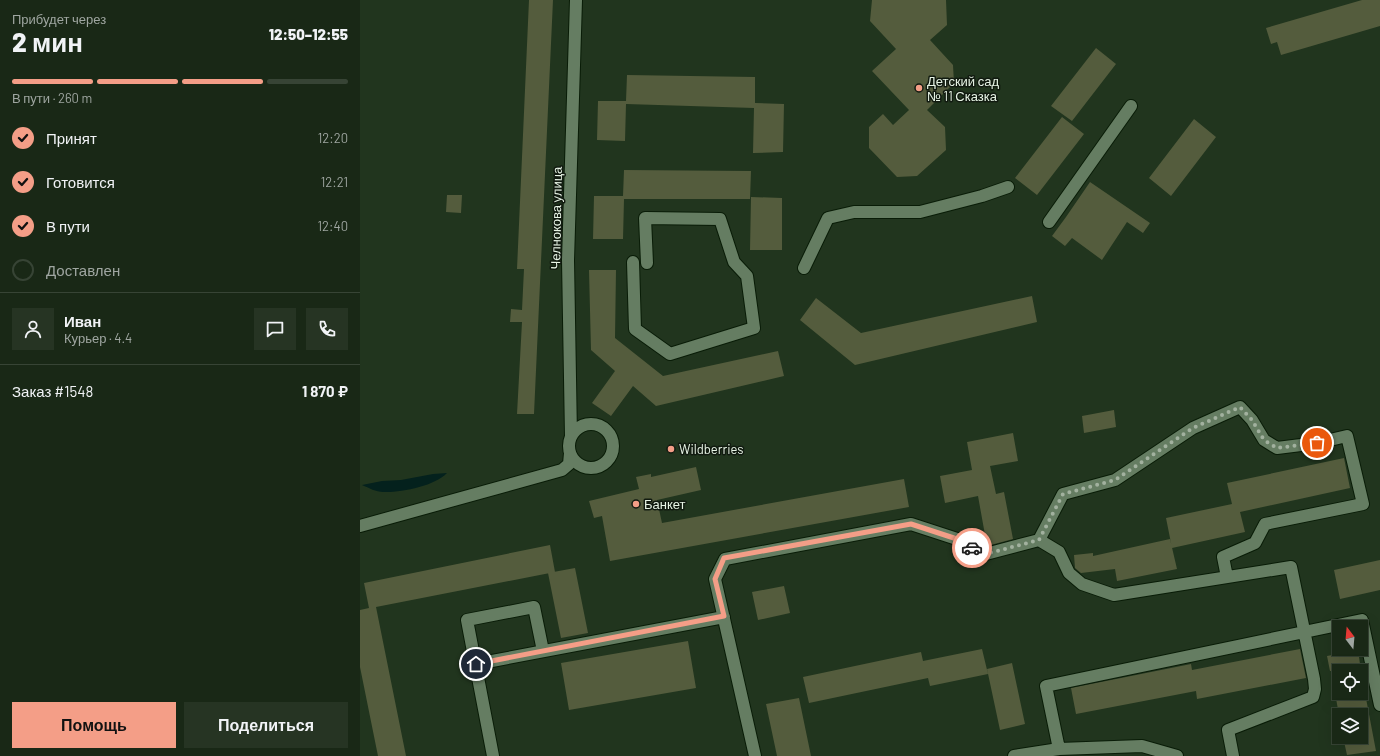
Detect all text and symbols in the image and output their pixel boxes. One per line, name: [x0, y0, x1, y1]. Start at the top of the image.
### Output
text: Прибудет через: [12, 11, 106, 27]
text: 12:50–12:55: [269, 25, 348, 43]
text: 2 мин: [12, 26, 83, 57]
place label: Детский сад № 11 Сказка: [927, 73, 999, 104]
marker: Детский сад № 11 Сказка: [914, 83, 924, 93]
text: В пути · 260 m: [12, 90, 92, 106]
icon: check: [12, 127, 34, 149]
text: Принят: [46, 129, 97, 147]
text: 12:20: [318, 130, 348, 146]
street label: Челнокова улица: [547, 166, 565, 270]
icon: check: [12, 171, 34, 193]
text: Готовится: [46, 173, 115, 191]
text: 12:21: [321, 174, 348, 190]
icon: check: [12, 215, 34, 237]
text: В пути: [46, 217, 90, 235]
text: 12:40: [318, 218, 348, 234]
text: Доставлен: [46, 261, 120, 279]
button: person: [12, 308, 54, 350]
button: chat: [254, 308, 296, 350]
button: phone: [306, 308, 348, 350]
text: Иван: [64, 312, 101, 330]
text: Курьер · 4.4: [64, 330, 132, 346]
text: Заказ #1548: [12, 382, 93, 400]
text: 1 870 ₽: [302, 382, 348, 400]
pin: [1300, 426, 1334, 460]
icon: bag: [1306, 432, 1328, 454]
place label: Wildberries: [679, 441, 744, 457]
marker: Wildberries: [666, 444, 676, 454]
place label: Банкет: [644, 496, 686, 512]
marker: Банкет: [631, 499, 641, 509]
courier: [952, 528, 992, 568]
icon: car: [961, 537, 983, 559]
north arrow: [1332, 620, 1368, 656]
map controls: [1332, 620, 1368, 744]
pin: [459, 647, 493, 681]
icon: home: [465, 653, 487, 675]
button: locate: [1332, 664, 1368, 700]
button: Помощь: [12, 702, 176, 748]
button: Поделиться: [184, 702, 348, 748]
button: layers: [1332, 708, 1368, 744]

